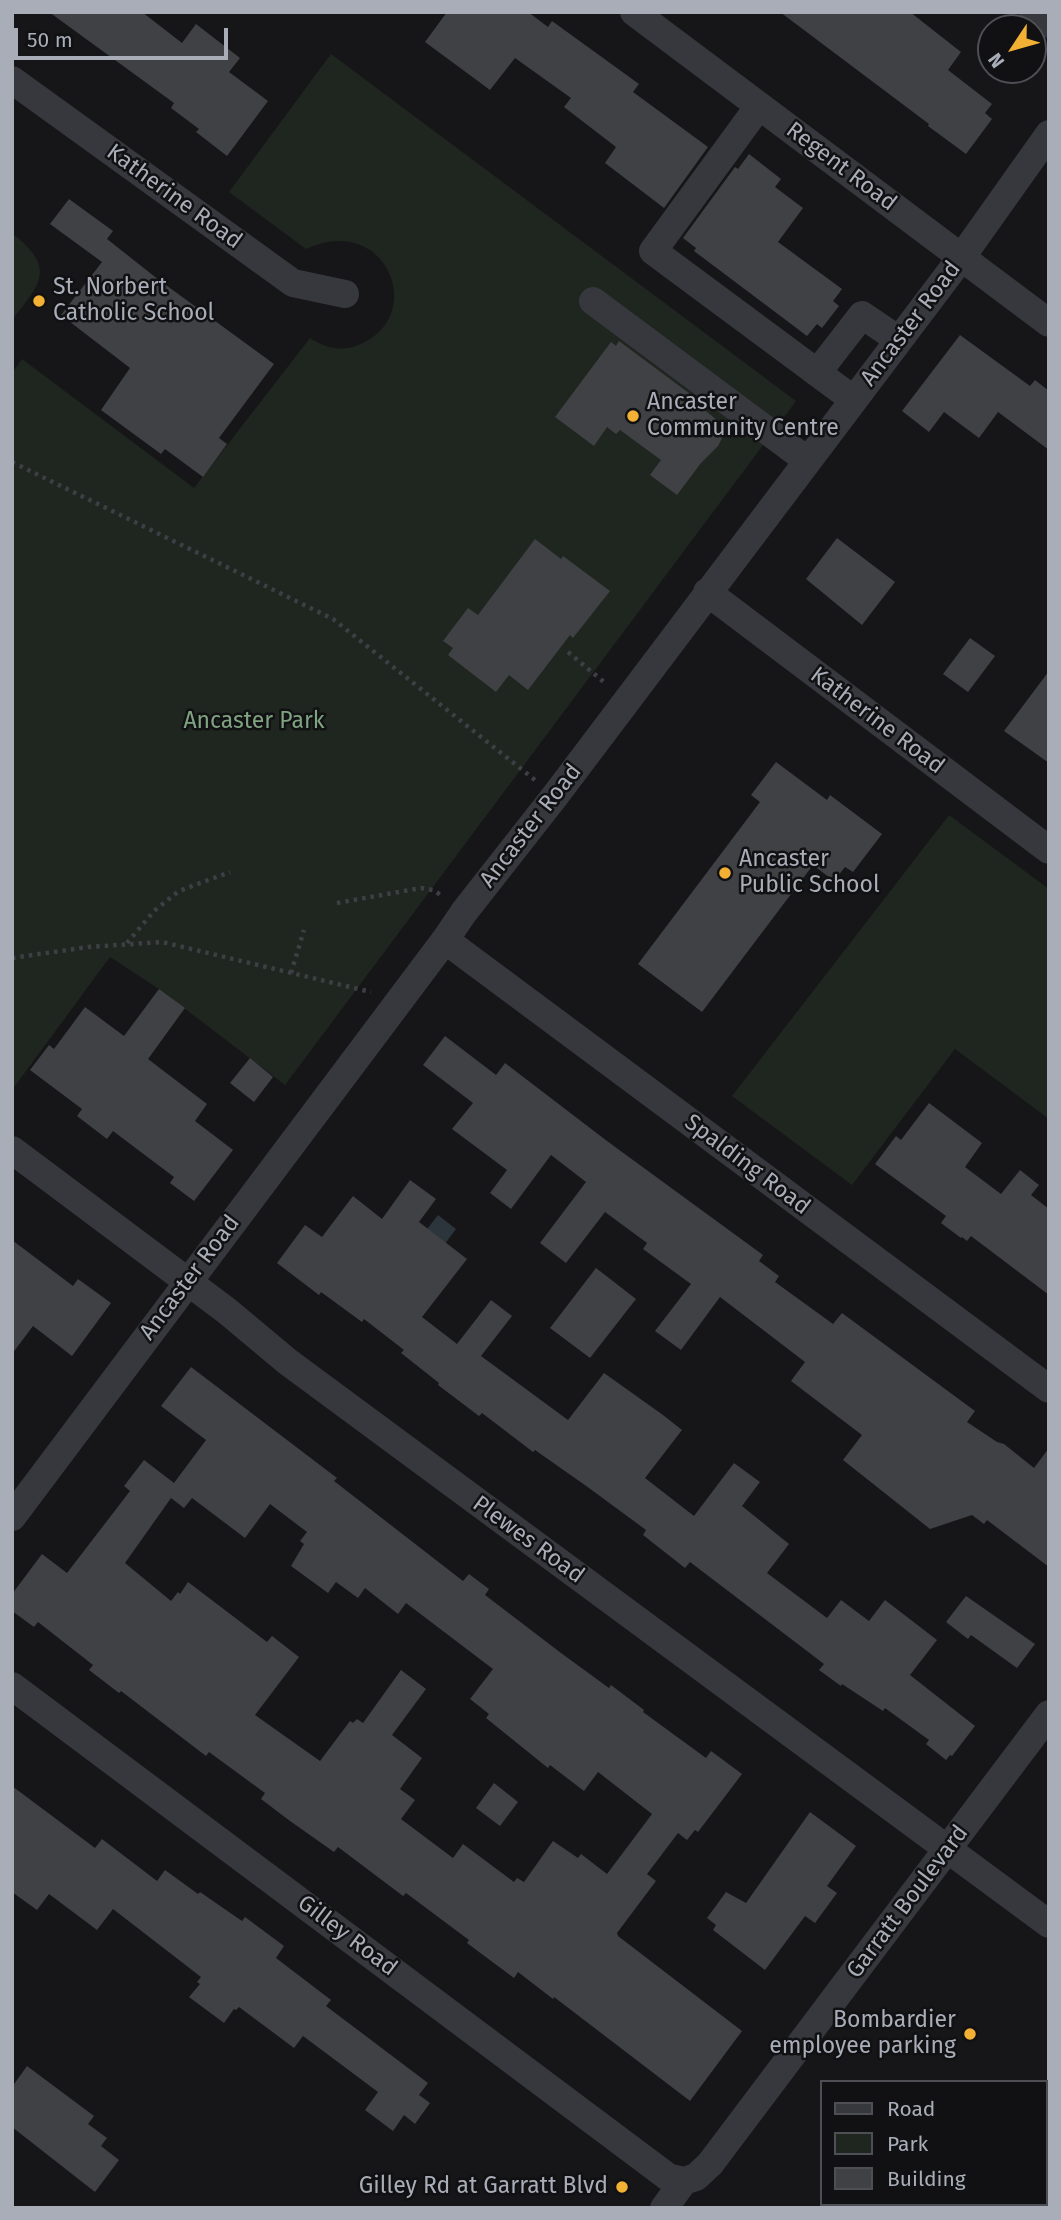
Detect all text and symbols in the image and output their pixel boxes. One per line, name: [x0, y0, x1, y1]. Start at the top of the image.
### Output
scale bar: [18, 14, 231, 58]
north arrow: [977, 14, 1047, 84]
text: 50 m: [27, 27, 73, 53]
text: N: [983, 49, 1009, 72]
street label: Regent Road: [780, 117, 902, 217]
street label: Katherine Road: [101, 139, 247, 255]
street label: Ancaster Road: [855, 256, 967, 392]
place label: St. Norbert Catholic School: [53, 274, 214, 328]
marker: St. Norbert Catholic School: [31, 293, 47, 309]
place label: Ancaster Community Centre: [647, 389, 839, 443]
marker: Ancaster Community Centre: [625, 408, 641, 424]
street label: Katherine Road: [805, 662, 949, 780]
park label: Ancaster Park: [183, 708, 325, 736]
street label: Ancaster Road: [474, 759, 588, 893]
place label: Ancaster Public School: [739, 846, 880, 900]
marker: Ancaster Public School: [717, 865, 733, 881]
street label: Spalding Road: [679, 1109, 815, 1221]
street label: Ancaster Road: [134, 1210, 246, 1346]
street label: Plewes Road: [467, 1490, 589, 1590]
street label: Garratt Boulevard: [841, 1820, 975, 1984]
street label: Gilley Road: [292, 1890, 402, 1982]
place label: Bombardier employee parking: [769, 2007, 956, 2061]
marker: Bombardier employee parking: [962, 2026, 978, 2042]
legend: [820, 2080, 1047, 2206]
text: Road: [887, 2096, 935, 2122]
text: Park: [887, 2131, 928, 2157]
text: Building: [887, 2166, 966, 2192]
place label: Gilley Rd at Garratt Blvd: [359, 2173, 608, 2201]
marker: Gilley Rd at Garratt Blvd: [614, 2179, 630, 2195]

